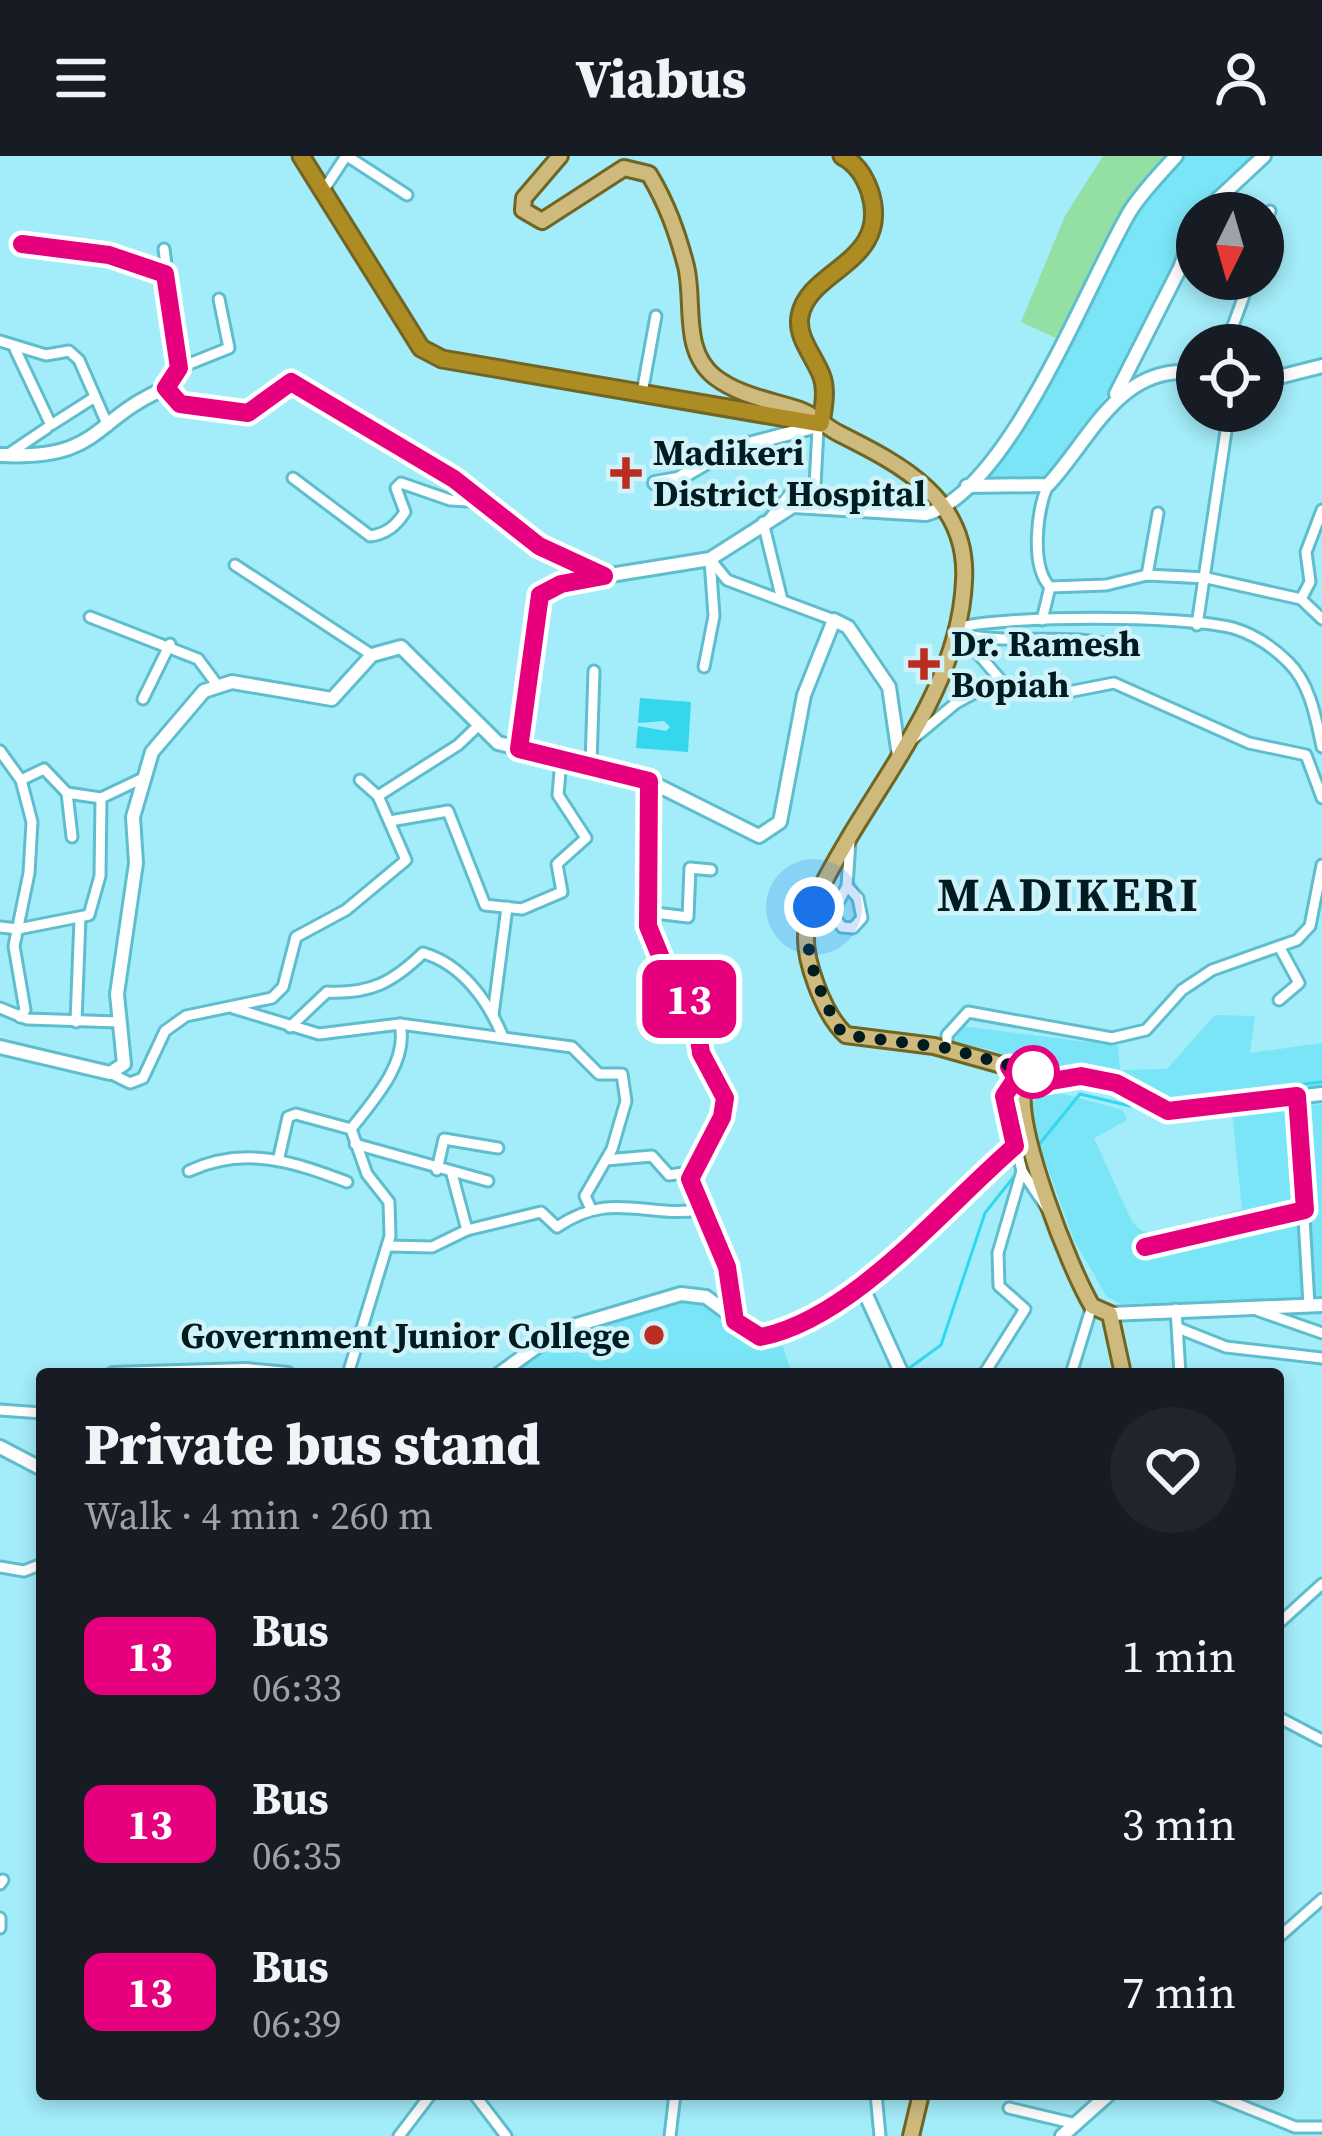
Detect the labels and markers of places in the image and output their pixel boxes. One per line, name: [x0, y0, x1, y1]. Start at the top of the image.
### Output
place label: Madikeri District Hospital: [653, 428, 926, 518]
marker: Madikeri District Hospital: [610, 457, 642, 489]
place label: Dr. Ramesh Bopiah: [951, 619, 1141, 709]
marker: Dr. Ramesh Bopiah: [908, 648, 940, 680]
unlabelled marker: [1008, 1047, 1058, 1097]
place label: Government Junior College: [181, 1311, 630, 1360]
marker: Government Junior College: [641, 1322, 667, 1348]

